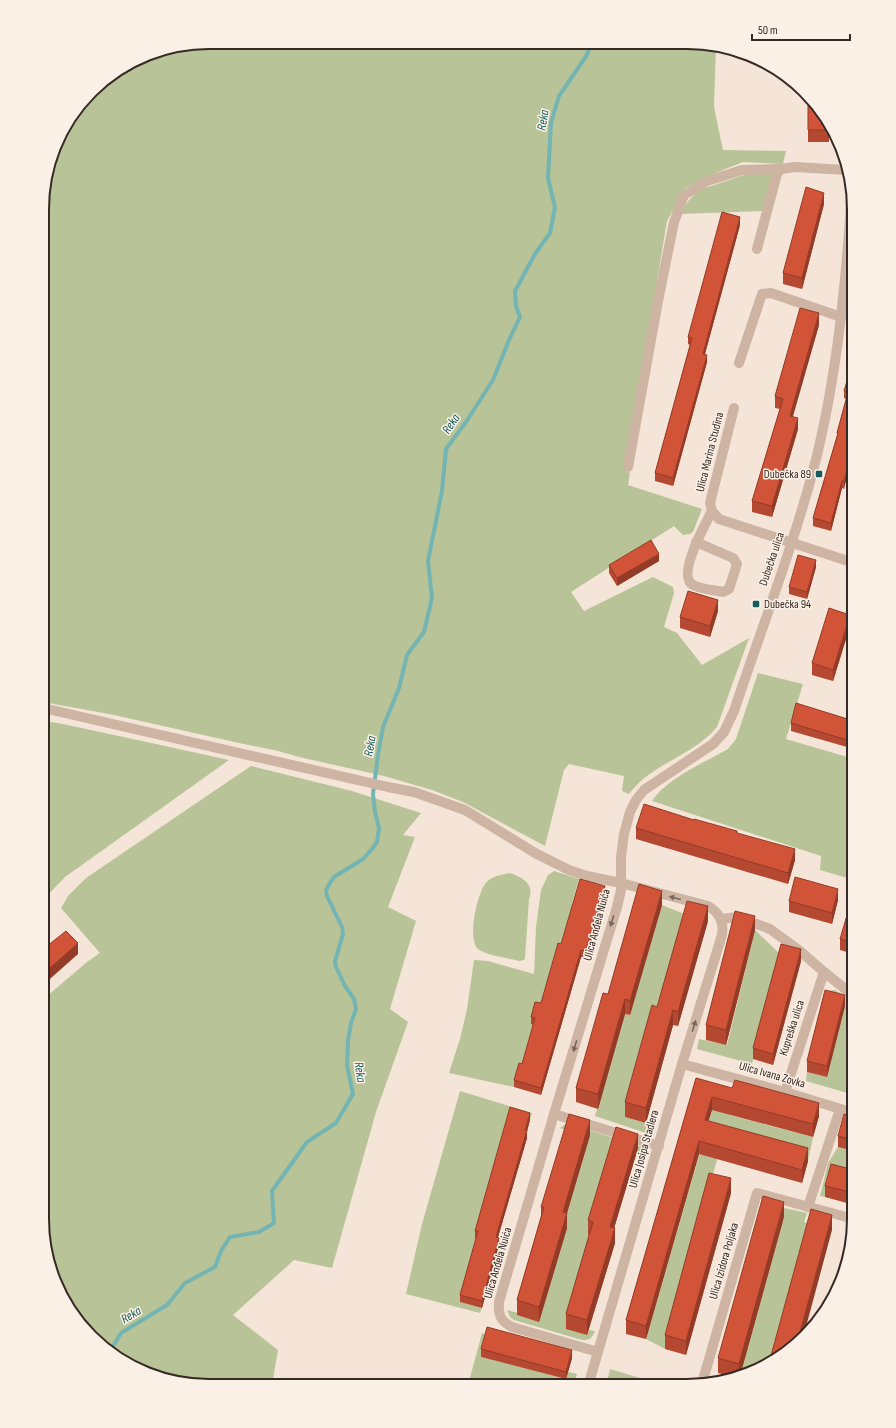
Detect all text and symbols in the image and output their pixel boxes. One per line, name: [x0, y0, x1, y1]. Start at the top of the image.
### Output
scale bar: [752, 16, 850, 42]
text: 50 m: [758, 23, 778, 38]
water label: Reka: [533, 108, 553, 132]
water label: Reka: [439, 410, 464, 437]
street label: Ulica Marina Studina: [693, 410, 727, 493]
place label: Dubečka 89: [764, 467, 811, 482]
marker: Dubečka 89: [814, 469, 824, 479]
street label: Dubečka ulica: [756, 530, 788, 588]
place label: Dubečka 94: [764, 597, 811, 612]
marker: Dubečka 94: [751, 599, 761, 609]
water label: Reka: [360, 734, 380, 758]
street label: Ulica Anđela Nuića: [580, 887, 614, 962]
one-way arrow: [669, 894, 681, 900]
one-way arrow: [609, 915, 615, 927]
street label: Kupreška ulica: [776, 998, 808, 1058]
one-way arrow: [691, 1020, 697, 1032]
one-way arrow: [572, 1040, 578, 1052]
street label: Ulica Ivana Zovka: [737, 1058, 807, 1092]
water label: Reka: [350, 1061, 370, 1084]
street label: Ulica Josipa Stadlera: [626, 1108, 662, 1190]
street label: Ulica Izidora Poljaka: [706, 1221, 742, 1301]
street label: Ulica Anđela Nuića: [481, 1225, 515, 1300]
water label: Reka: [118, 1302, 145, 1327]

